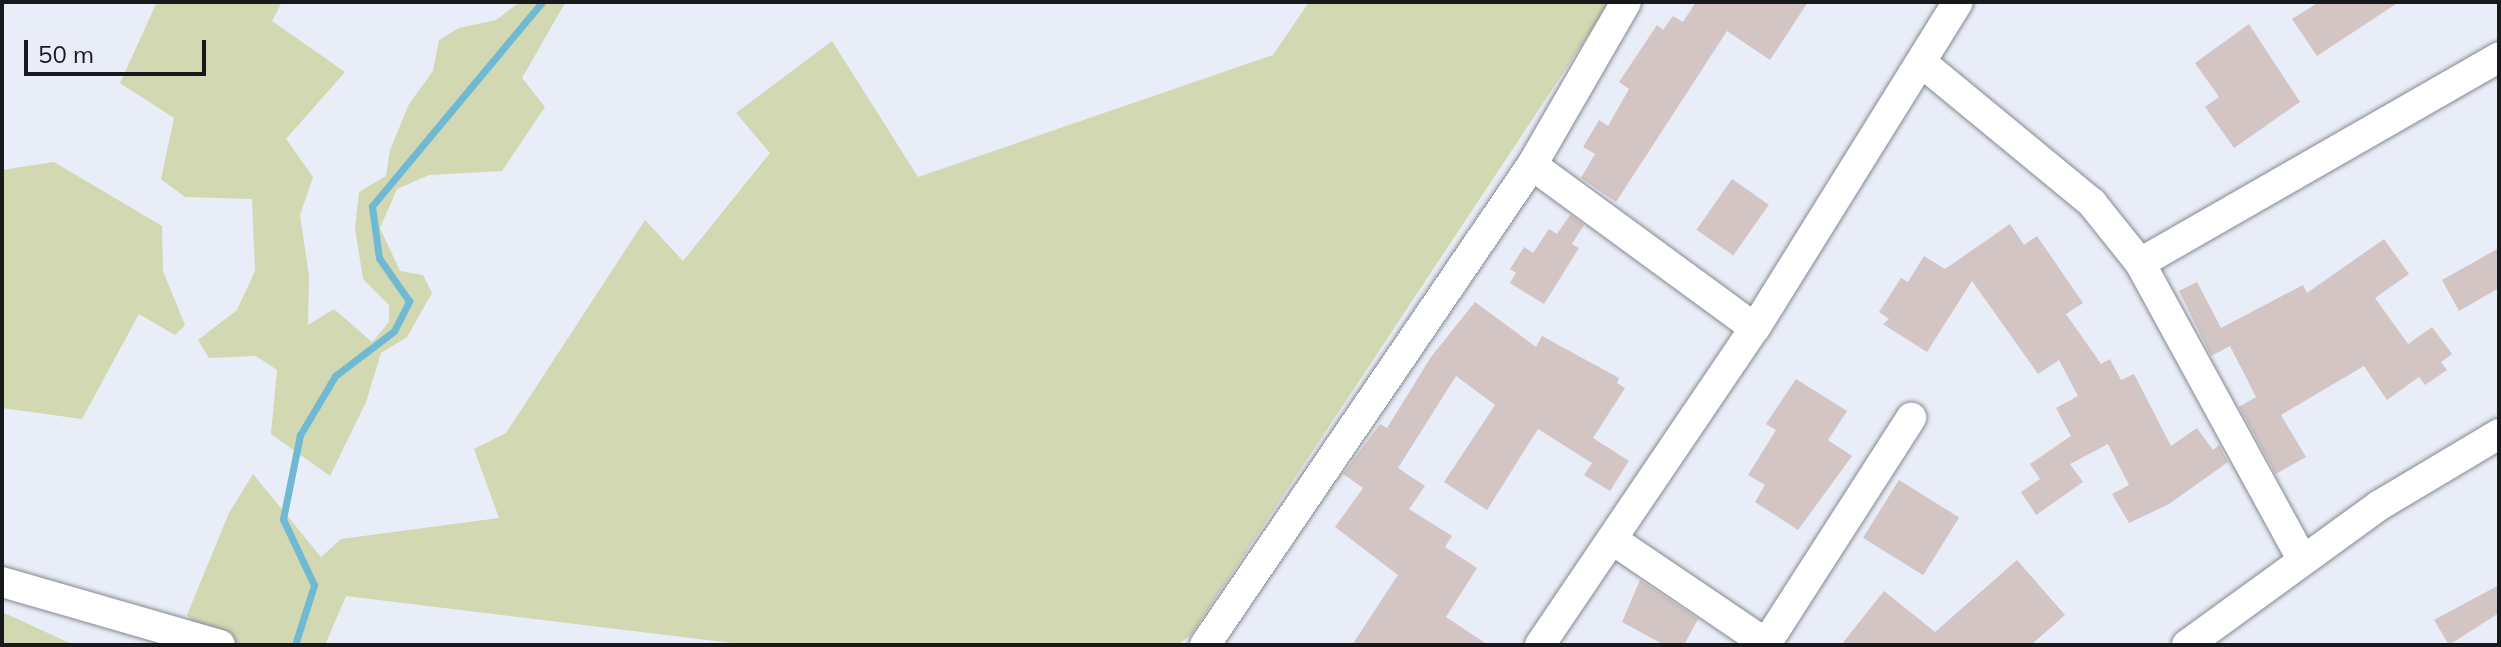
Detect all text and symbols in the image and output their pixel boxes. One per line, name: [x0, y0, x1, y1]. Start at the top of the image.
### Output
scale bar: [28, 24, 210, 74]
text: 50 m: [38, 39, 94, 69]

